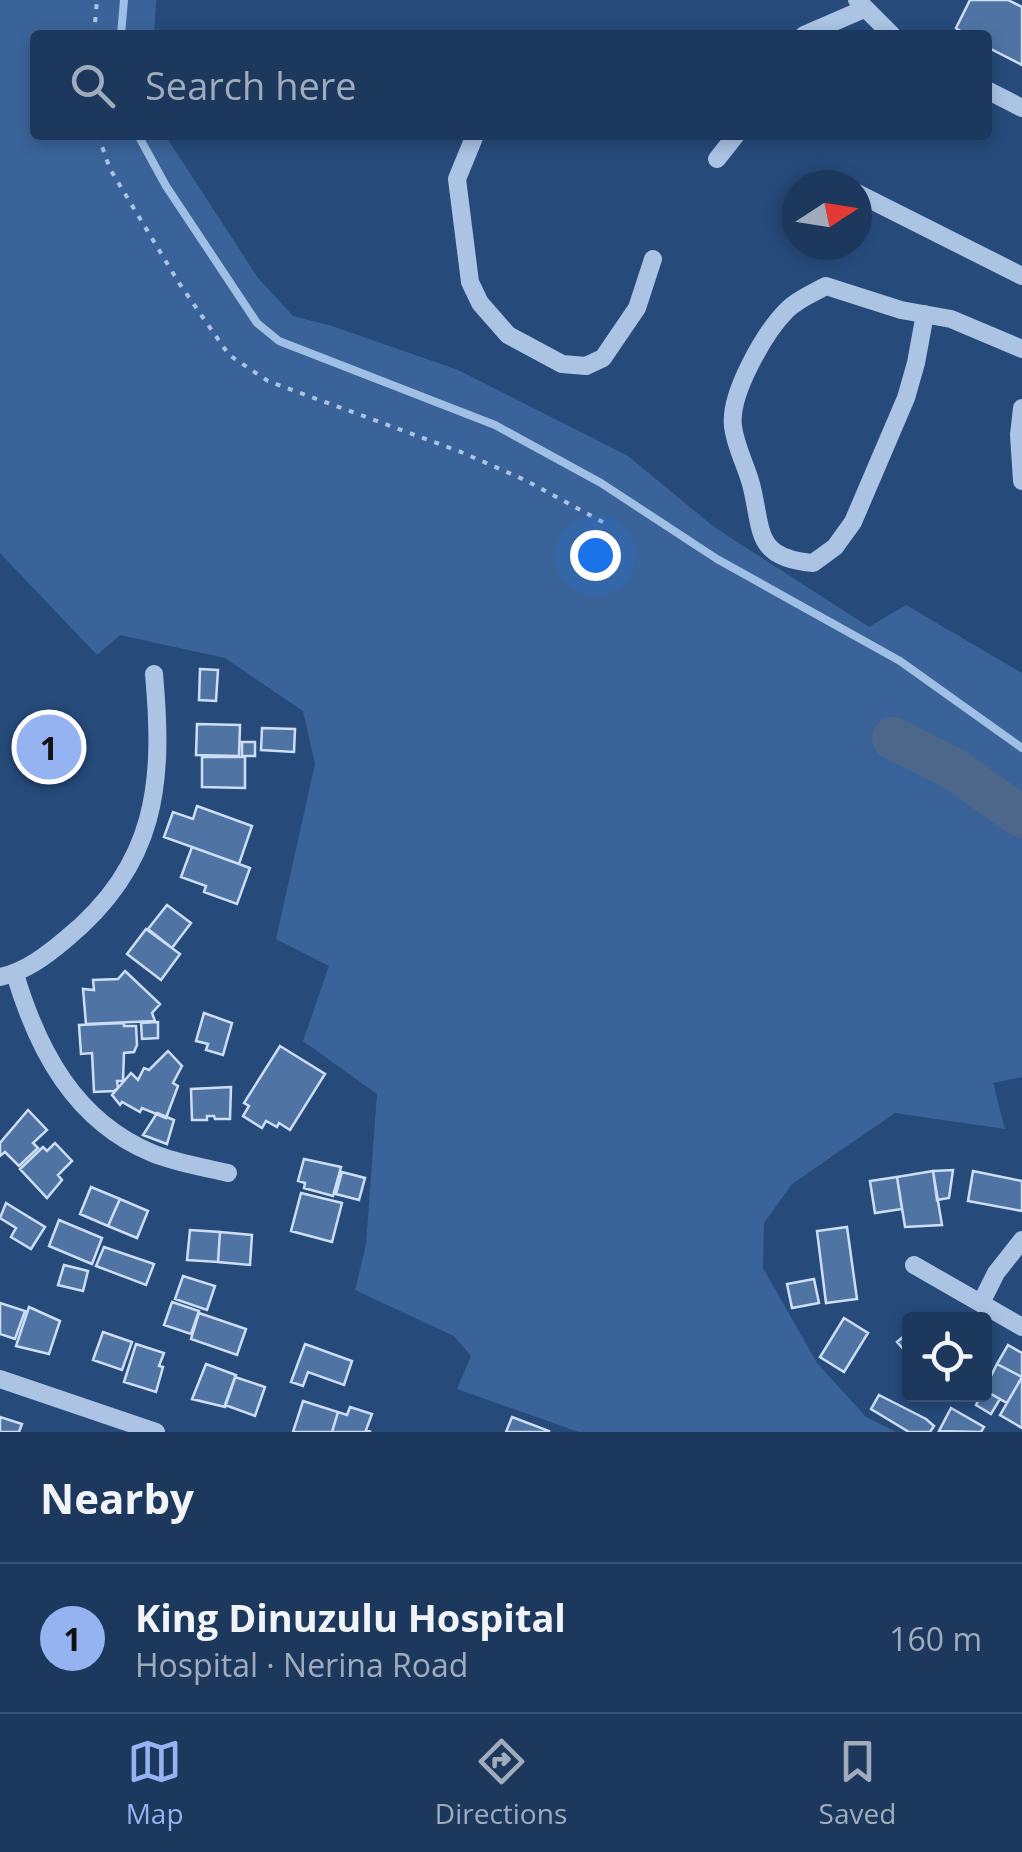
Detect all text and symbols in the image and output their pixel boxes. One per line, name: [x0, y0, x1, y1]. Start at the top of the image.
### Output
search box: [30, 30, 992, 140]
icon: search: [65, 58, 120, 113]
text: Search here: [145, 59, 357, 111]
north arrow: [782, 170, 872, 260]
your location: [570, 530, 621, 581]
pin: 1: [17, 710, 82, 784]
map controls: [902, 1312, 992, 1402]
button: locate: [902, 1312, 992, 1402]
text: Nearby: [40, 1469, 194, 1526]
text: King Dinuzulu Hospital: [135, 1591, 566, 1643]
text: 1: [63, 1617, 82, 1660]
text: 160 m: [889, 1617, 982, 1660]
text: Hospital · Nerina Road: [135, 1643, 468, 1686]
tab: Map: [126, 1734, 184, 1832]
tab: Directions: [435, 1734, 567, 1832]
tab: Saved: [819, 1734, 896, 1832]

